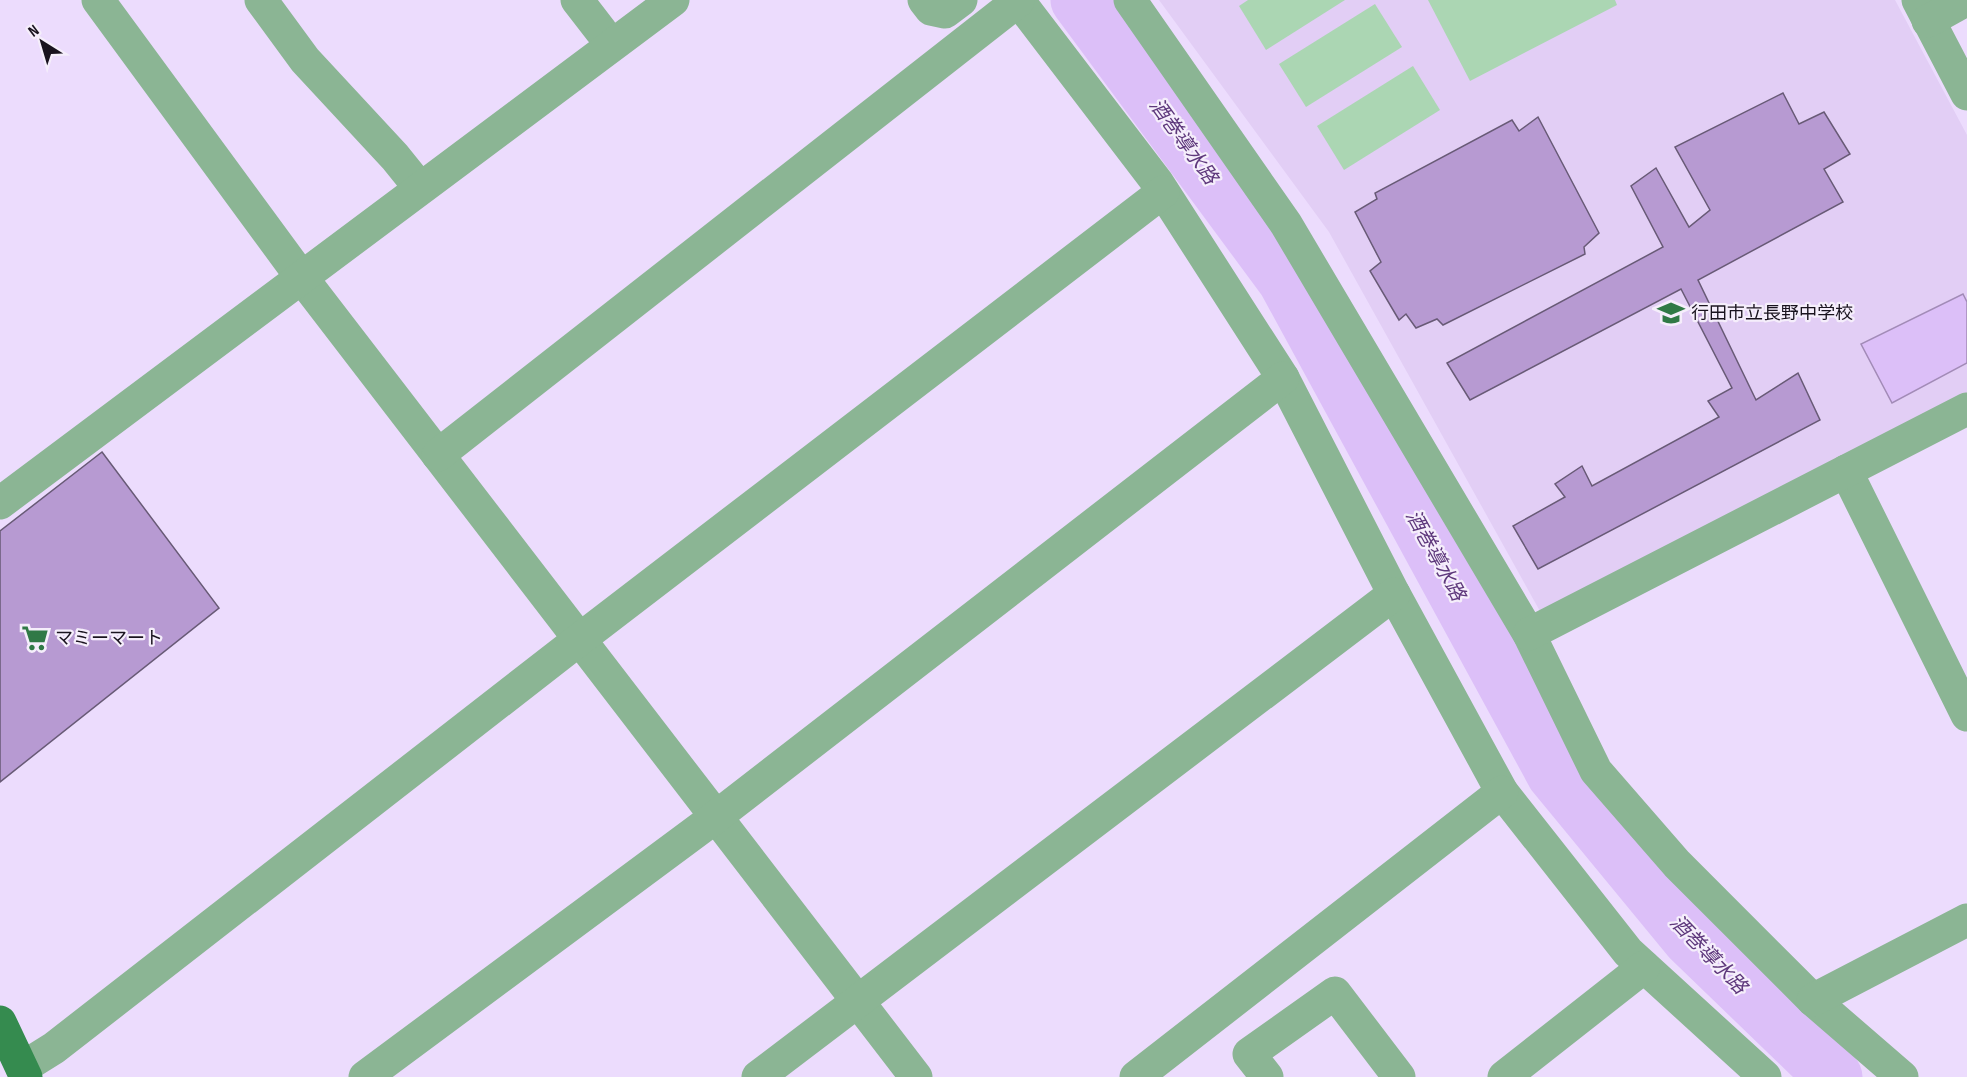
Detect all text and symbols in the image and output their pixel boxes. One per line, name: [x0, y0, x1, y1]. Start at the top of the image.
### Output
north arrow: [12, 12, 72, 72]
text: N: [25, 21, 43, 41]
water label: 酒巻導水路: [1144, 94, 1223, 191]
school or university icon: 行田市立長野中学校: [1656, 298, 1686, 328]
place label: 行田市立長野中学校: [1691, 303, 1853, 324]
water label: 酒巻導水路: [1400, 506, 1471, 607]
supermarket icon: マミーマート: [20, 623, 50, 653]
place label: マミーマート: [55, 628, 163, 649]
water label: 酒巻導水路: [1665, 910, 1753, 1000]

